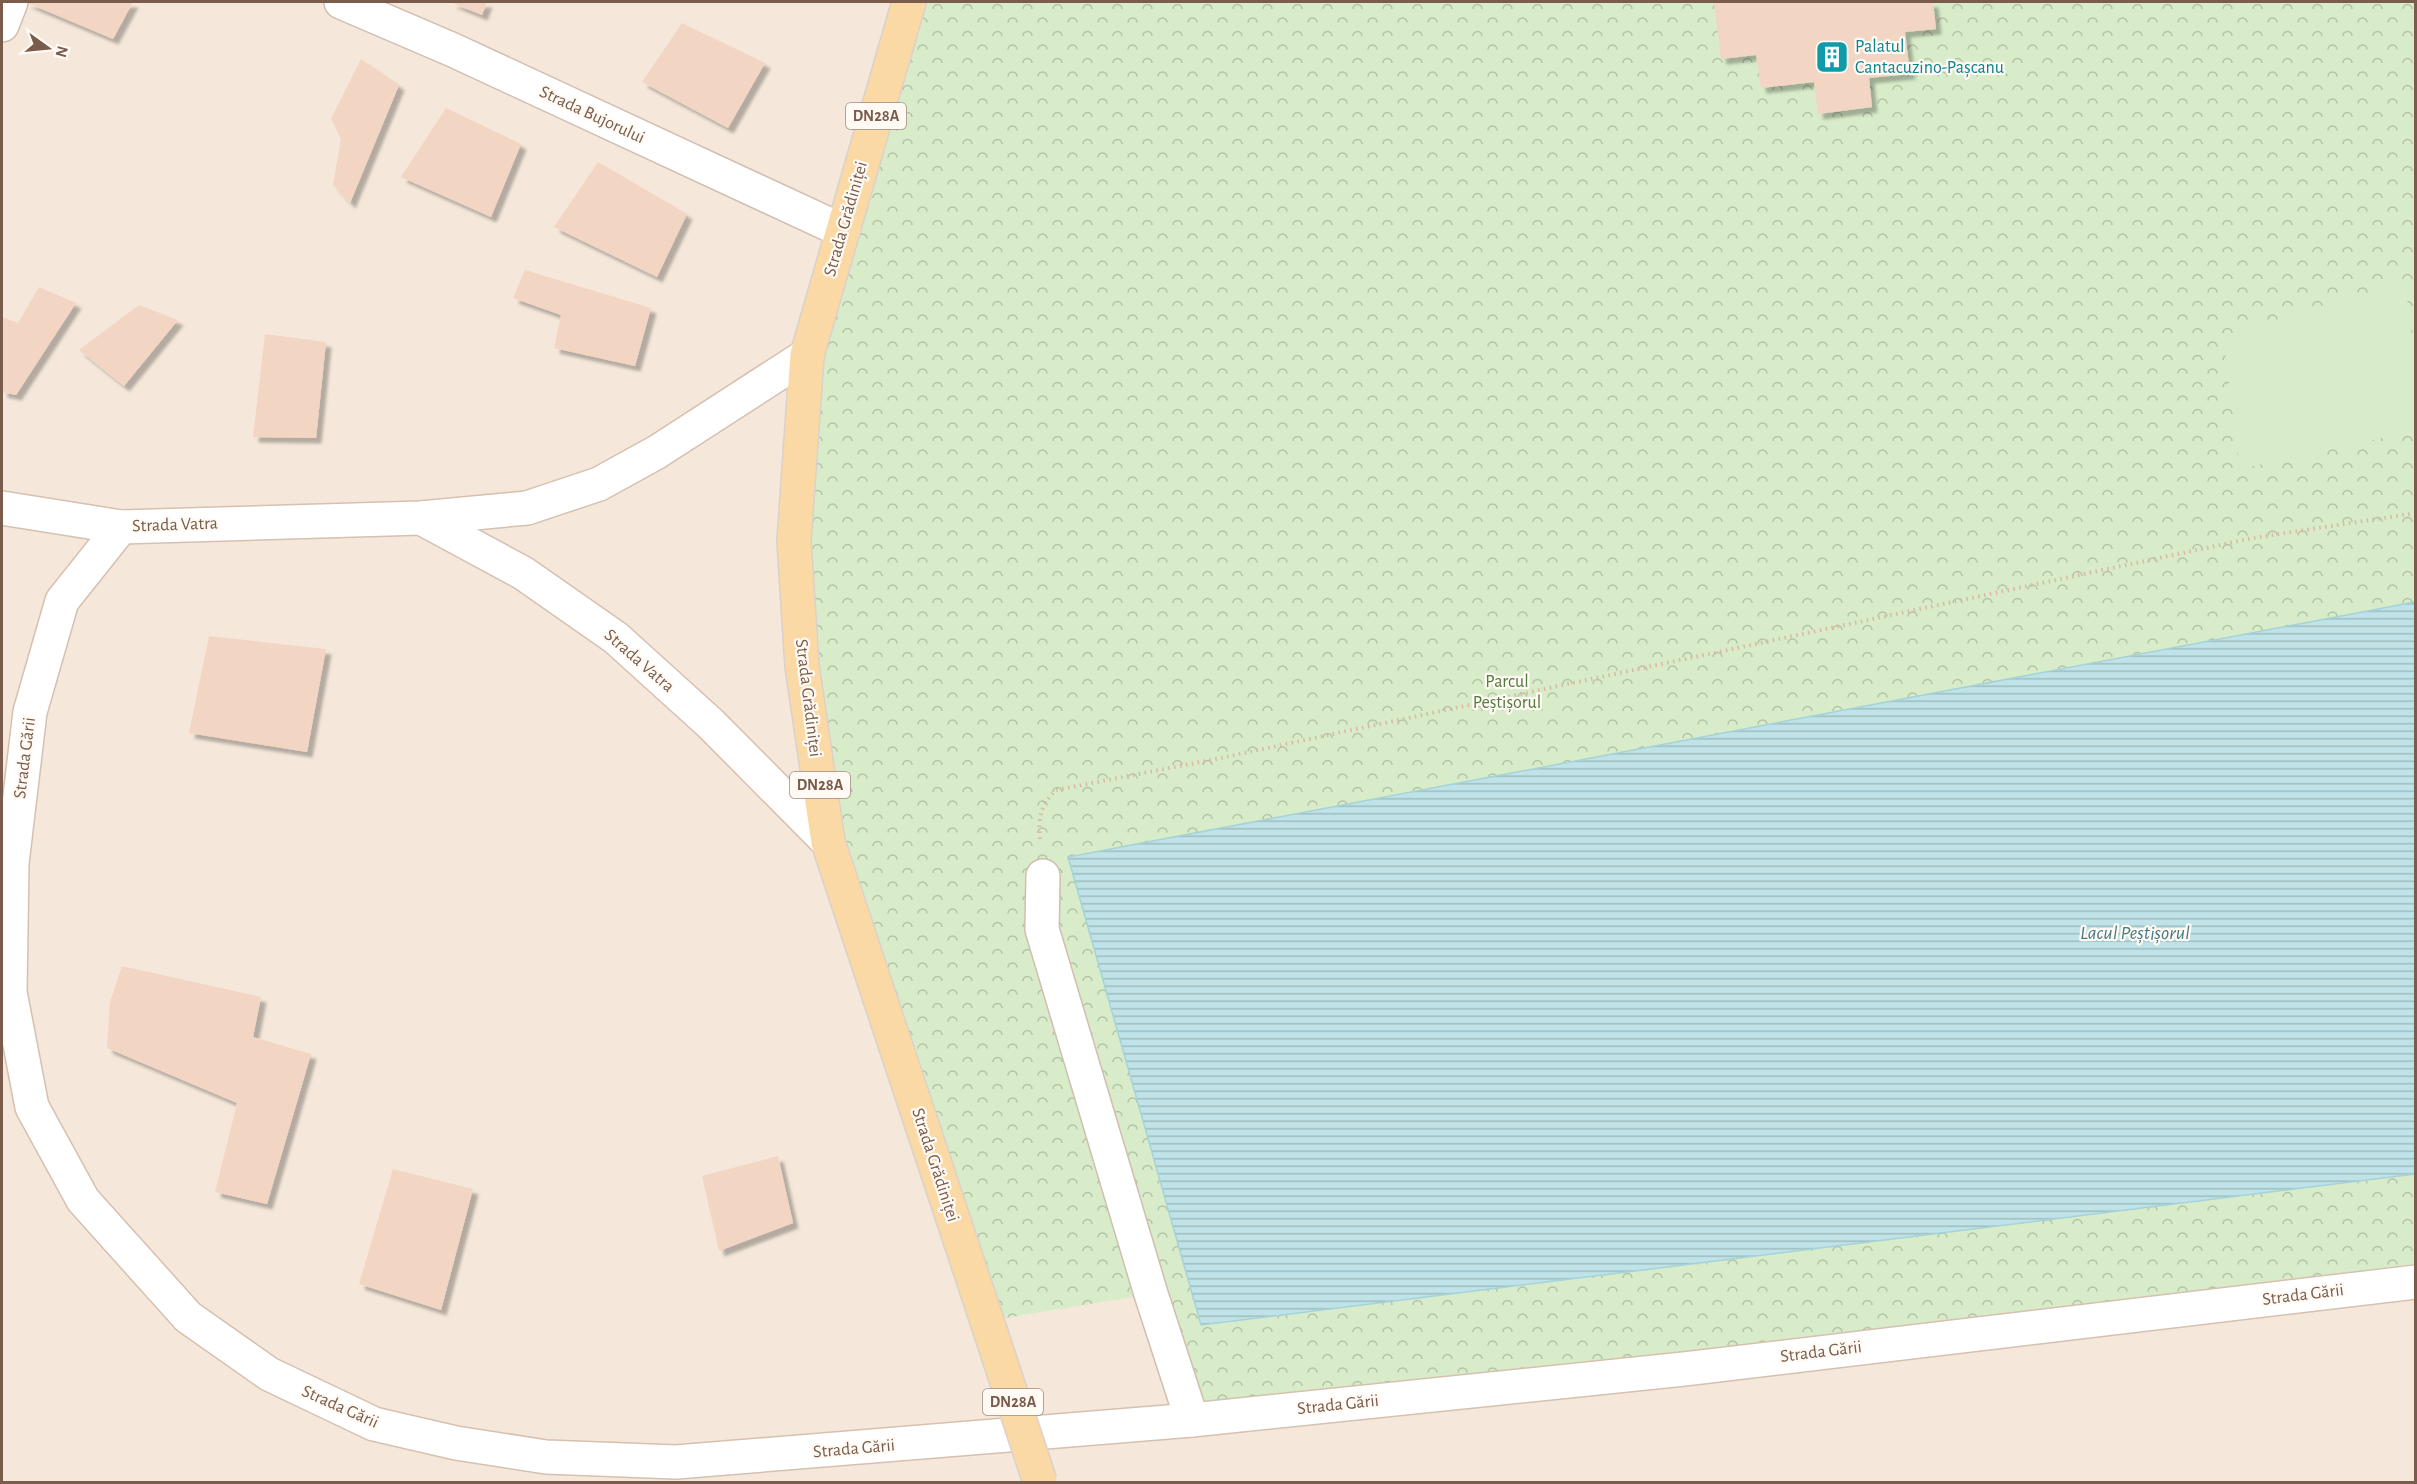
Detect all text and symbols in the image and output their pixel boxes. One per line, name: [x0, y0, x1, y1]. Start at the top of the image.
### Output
north arrow: [18, 18, 78, 78]
place label: Palatul Cantacuzino-Pașcanu: [1855, 38, 2004, 78]
building icon: Palatul Cantacuzino-Pașcanu: [1814, 39, 1850, 75]
text: N: [52, 44, 71, 59]
street label: Strada Bujorului: [537, 83, 647, 147]
road number: DN28A: [846, 103, 906, 129]
street label: Strada Grădiniței: [821, 160, 872, 279]
street label: Strada Vatra: [132, 515, 218, 535]
street label: Strada Vatra: [601, 626, 677, 696]
street label: Strada Grădiniței: [791, 638, 824, 758]
park label: Parcul Peștișorul: [1473, 673, 1541, 713]
street label: Strada Gării: [11, 716, 39, 800]
road number: DN28A: [790, 772, 850, 798]
water label: Lacul Peștișorul: [2080, 923, 2190, 944]
street label: Strada Grădiniței: [907, 1106, 962, 1224]
street label: Strada Gării: [2261, 1281, 2345, 1309]
street label: Strada Gării: [1779, 1338, 1863, 1366]
street label: Strada Gării: [299, 1382, 381, 1432]
road number: DN28A: [983, 1389, 1043, 1415]
street label: Strada Gării: [1296, 1392, 1380, 1418]
street label: Strada Gării: [812, 1436, 896, 1462]

